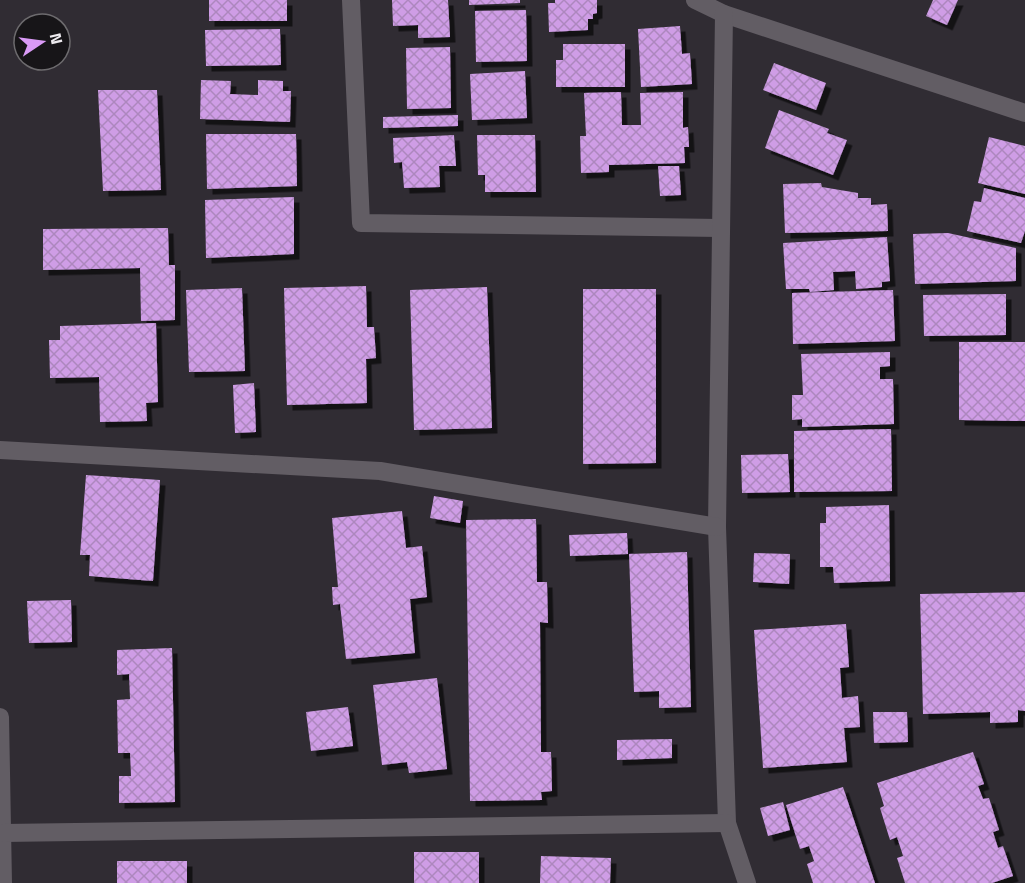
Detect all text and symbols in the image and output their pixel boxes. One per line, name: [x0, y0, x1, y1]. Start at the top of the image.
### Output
north arrow: [12, 12, 72, 72]
text: N: [44, 31, 70, 47]

